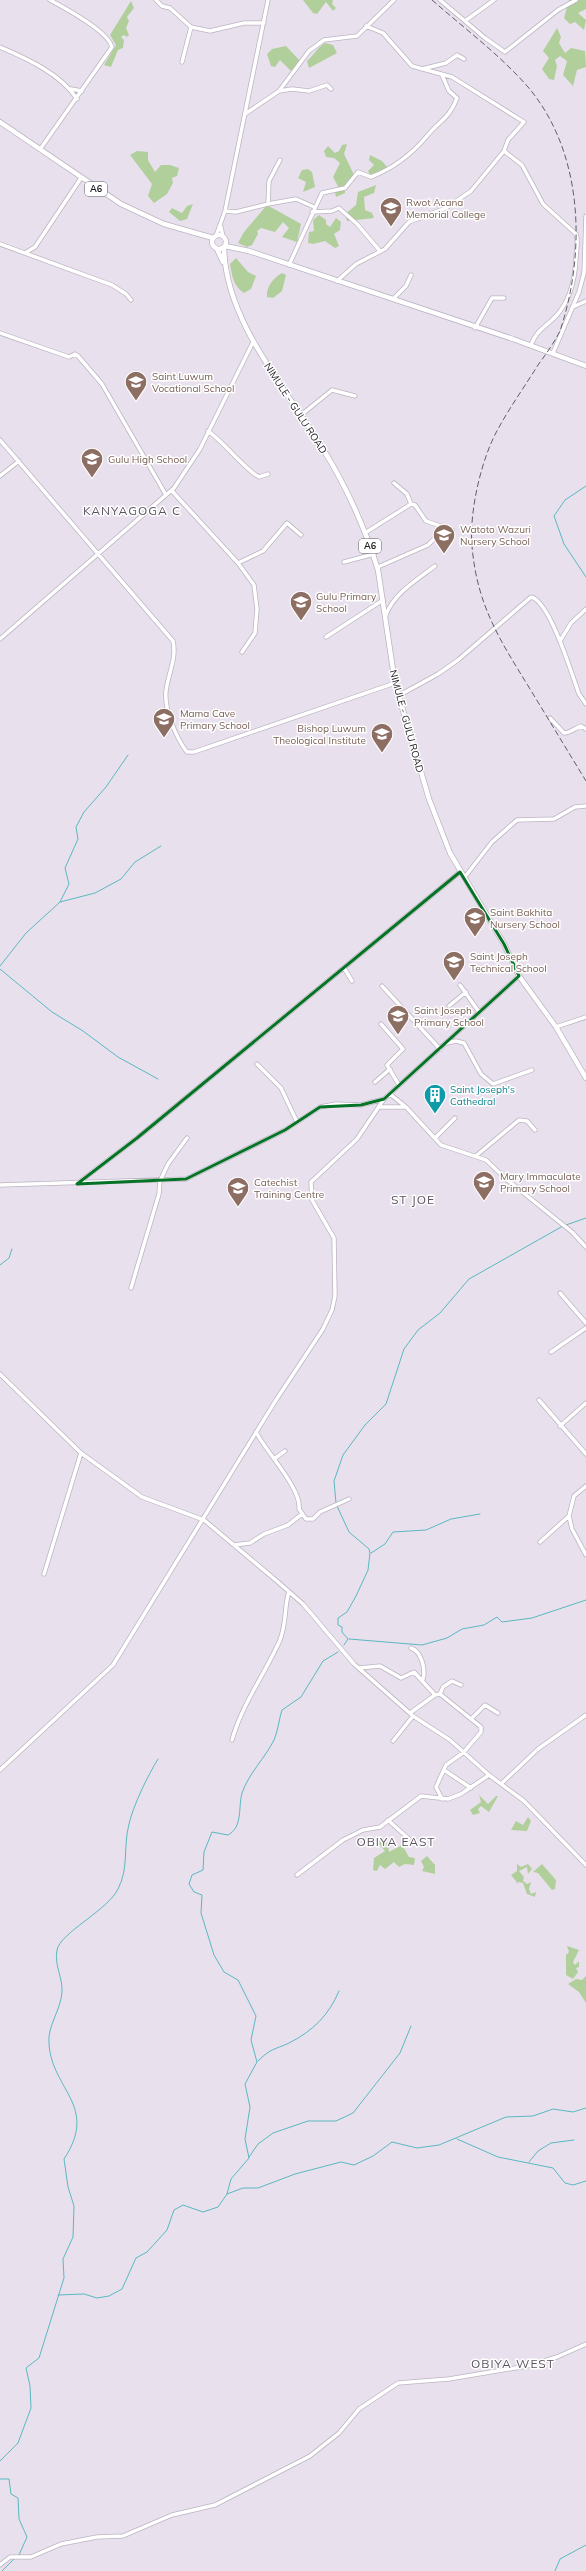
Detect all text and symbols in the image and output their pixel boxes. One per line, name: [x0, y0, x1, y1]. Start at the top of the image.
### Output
road number: A6: [85, 182, 107, 196]
school or university icon: Rwot Acana Memorial College: [378, 195, 404, 228]
place label: Rwot Acana Memorial College: [406, 196, 485, 221]
street label: NIMULE - GULU ROAD: [261, 360, 330, 456]
school or university icon: Saint Luwum Vocational School: [123, 369, 149, 402]
place label: Saint Luwum Vocational School: [152, 370, 234, 395]
school or university icon: Gulu High School: [79, 446, 105, 479]
place label: Gulu High School: [108, 453, 187, 466]
district label: KANYAGOGA C: [83, 503, 181, 518]
school or university icon: Watoto Wazuri Nursery School: [431, 522, 457, 555]
place label: Watoto Wazuri Nursery School: [460, 523, 531, 548]
road number: A6: [359, 539, 381, 553]
school or university icon: Gulu Primary School: [288, 589, 314, 622]
place label: Gulu Primary School: [316, 590, 377, 615]
street label: NIMULE - GULU ROAD: [387, 668, 426, 774]
school or university icon: Mama Cave Primary School: [151, 706, 177, 739]
place label: Mama Cave Primary School: [180, 707, 250, 732]
school or university icon: Bishop Luwum Theological Institute: [369, 721, 395, 754]
place label: Bishop Luwum Theological Institute: [273, 722, 366, 747]
school or university icon: Saint Bakhita Nursery School: [462, 905, 488, 938]
place label: Saint Bakhita Nursery School: [490, 906, 560, 931]
school or university icon: Saint Joseph Technical School: [441, 949, 467, 982]
place label: Saint Joseph Technical School: [470, 950, 547, 975]
school or university icon: Saint Joseph Primary School: [385, 1003, 411, 1036]
place label: Saint Joseph Primary School: [414, 1004, 484, 1029]
building icon: Saint Joseph's Cathedral: [422, 1082, 448, 1115]
place label: Saint Joseph's Cathedral: [450, 1083, 515, 1108]
school or university icon: Mary Immaculate Primary School: [471, 1169, 497, 1202]
place label: Mary Immaculate Primary School: [500, 1170, 581, 1195]
school or university icon: Catechist Training Centre: [225, 1175, 251, 1208]
place label: Catechist Training Centre: [254, 1176, 324, 1201]
district label: ST JOE: [391, 1192, 435, 1207]
district label: OBIYA EAST: [356, 1834, 436, 1849]
district label: OBIYA WEST: [471, 2356, 555, 2371]

